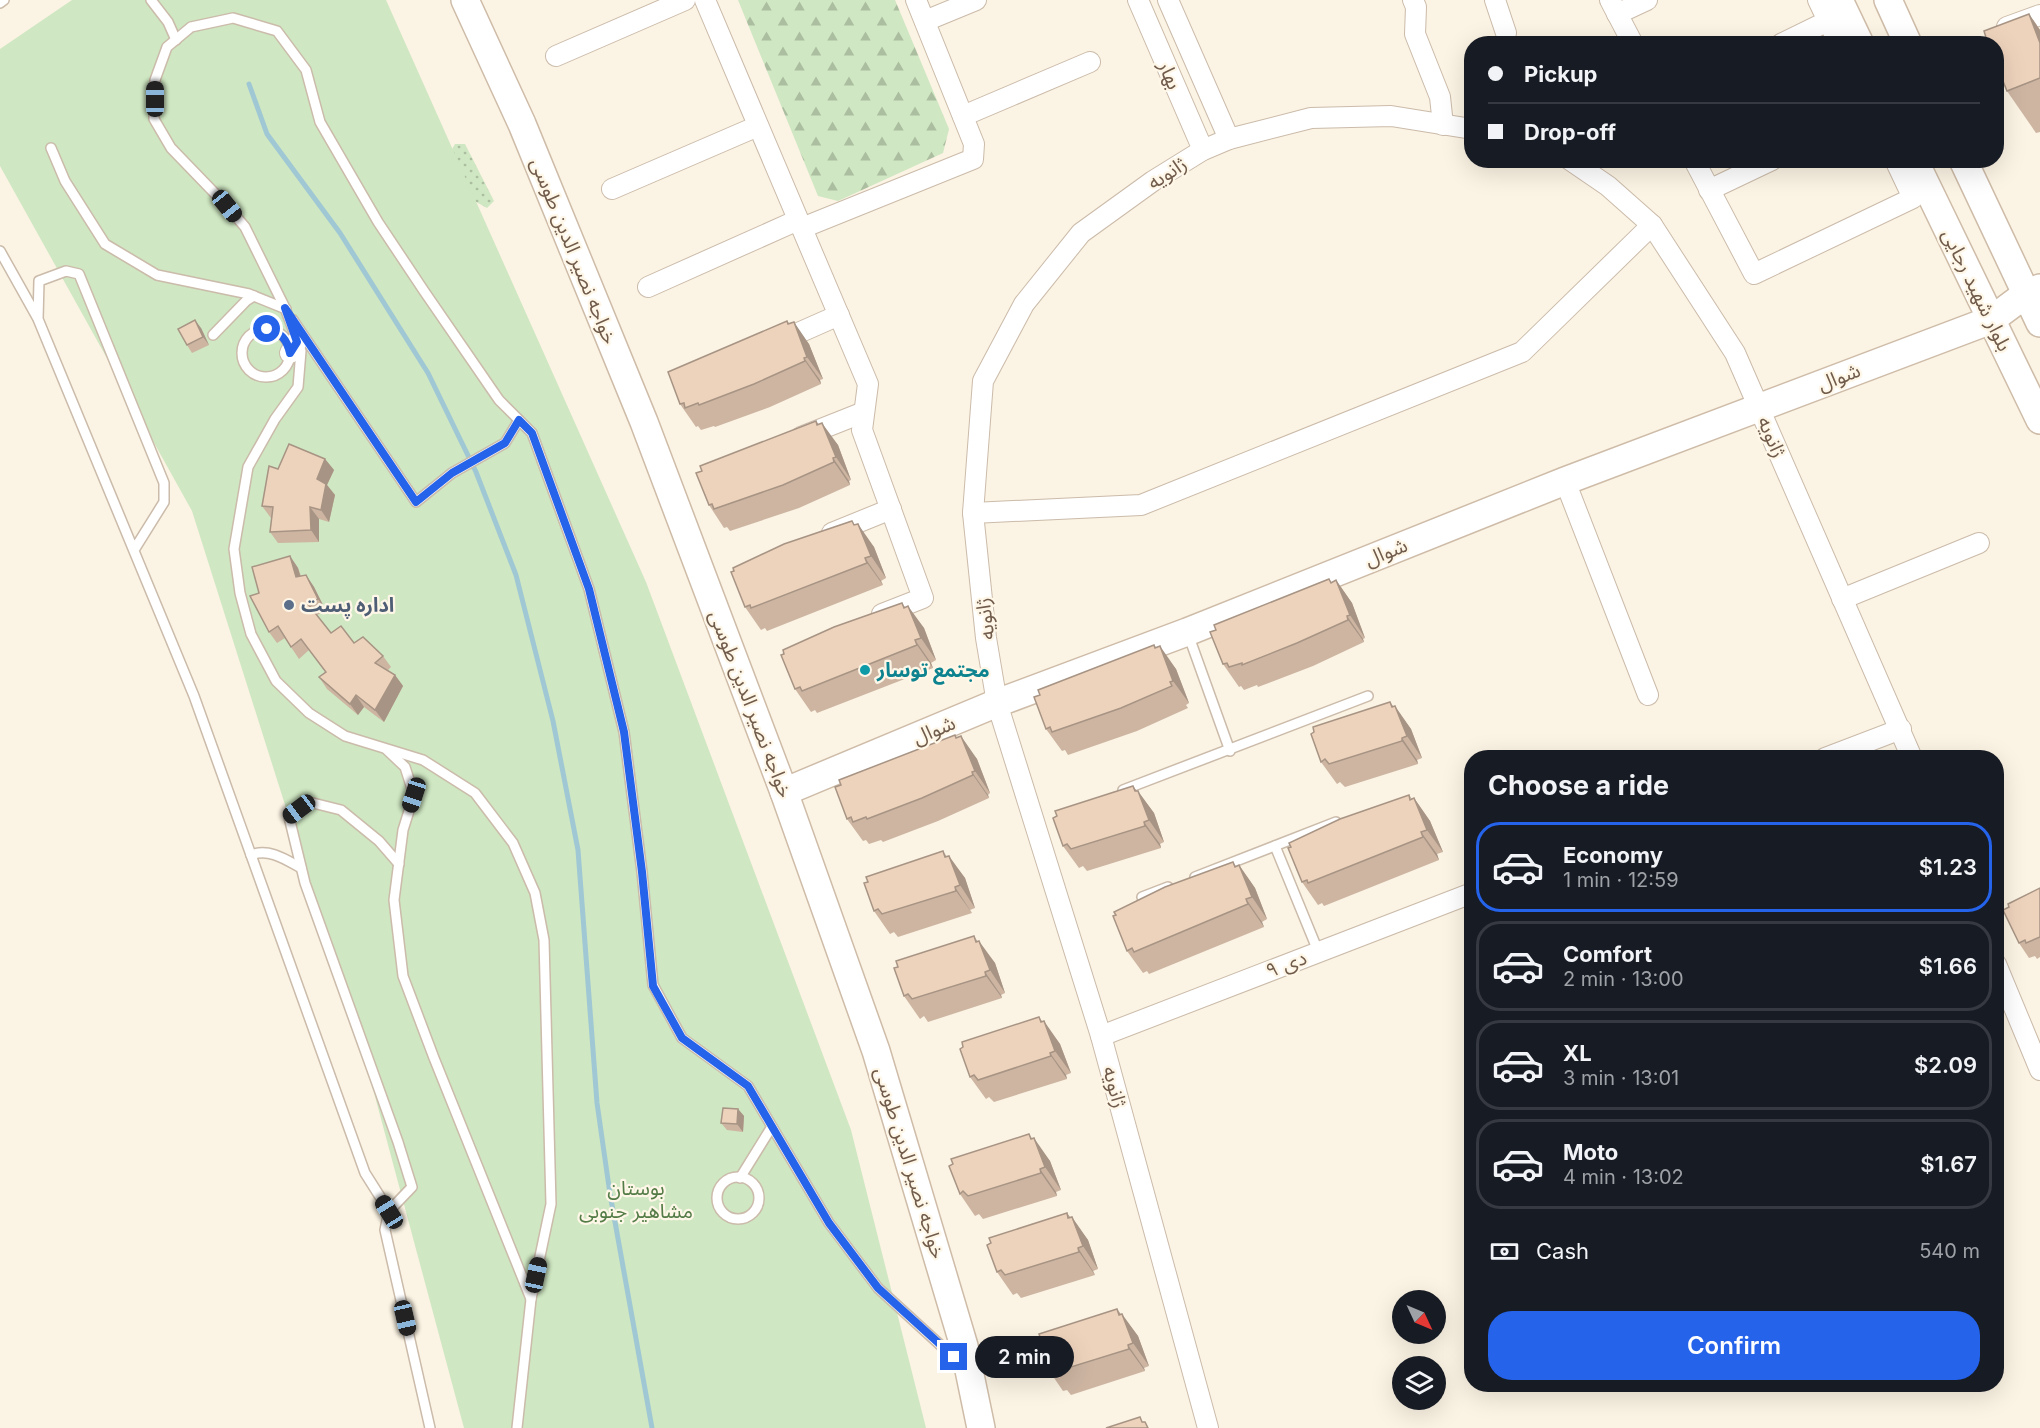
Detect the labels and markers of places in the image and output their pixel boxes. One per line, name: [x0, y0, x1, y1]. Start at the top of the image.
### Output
place label: اداره پست: [301, 593, 394, 619]
marker: اداره پست: [282, 598, 296, 612]
place label: مجتمع توسار: [876, 658, 990, 685]
marker: مجتمع توسار: [858, 663, 872, 677]

